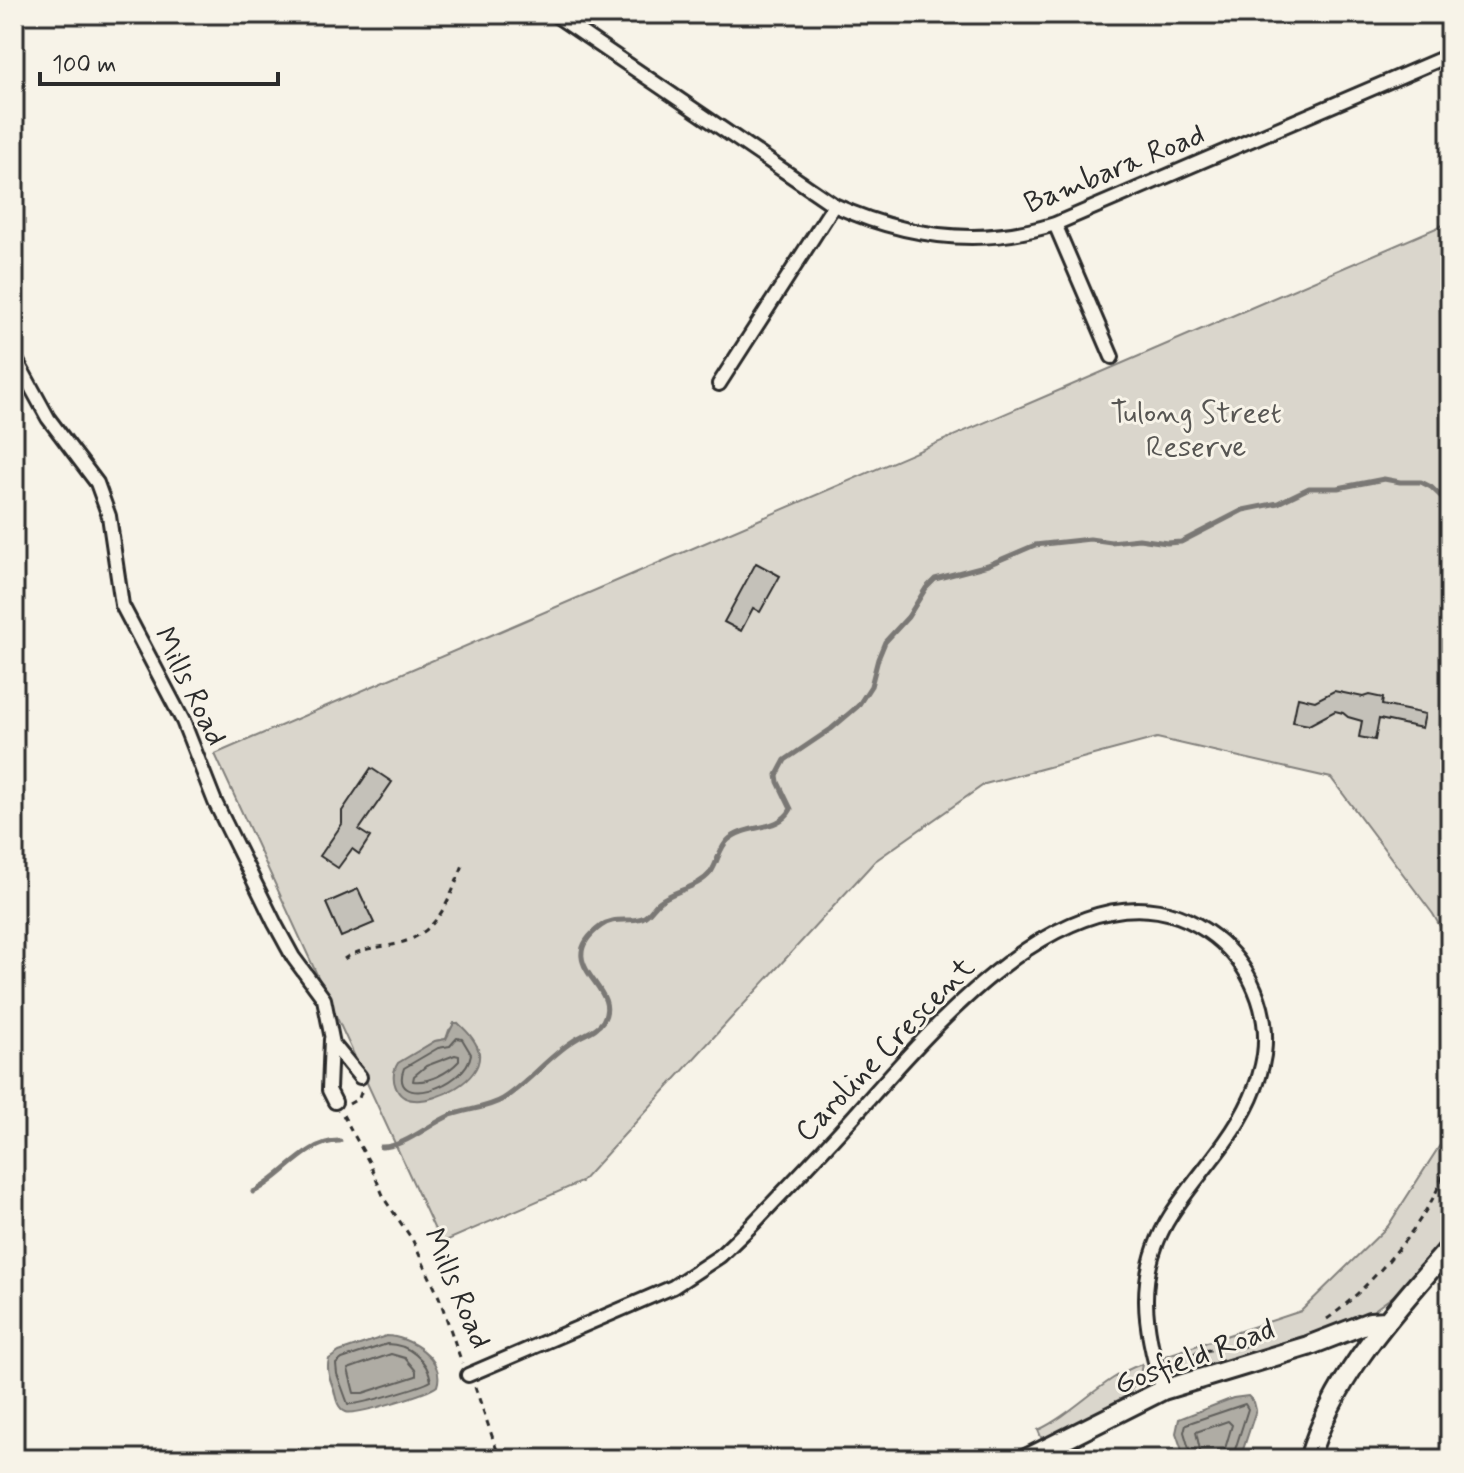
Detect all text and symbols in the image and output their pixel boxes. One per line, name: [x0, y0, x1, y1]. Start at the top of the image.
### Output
scale bar: [40, 36, 278, 86]
text: 100 m: [52, 50, 116, 81]
street label: Bambara Road: [1018, 115, 1211, 223]
park label: Tulong Street Reserve: [1110, 394, 1282, 467]
street label: Mills Road: [144, 621, 235, 753]
street label: Caroline Crescent: [787, 949, 984, 1151]
street label: Mills Road: [414, 1222, 500, 1355]
street label: Gosfield Road: [1109, 1310, 1280, 1404]

